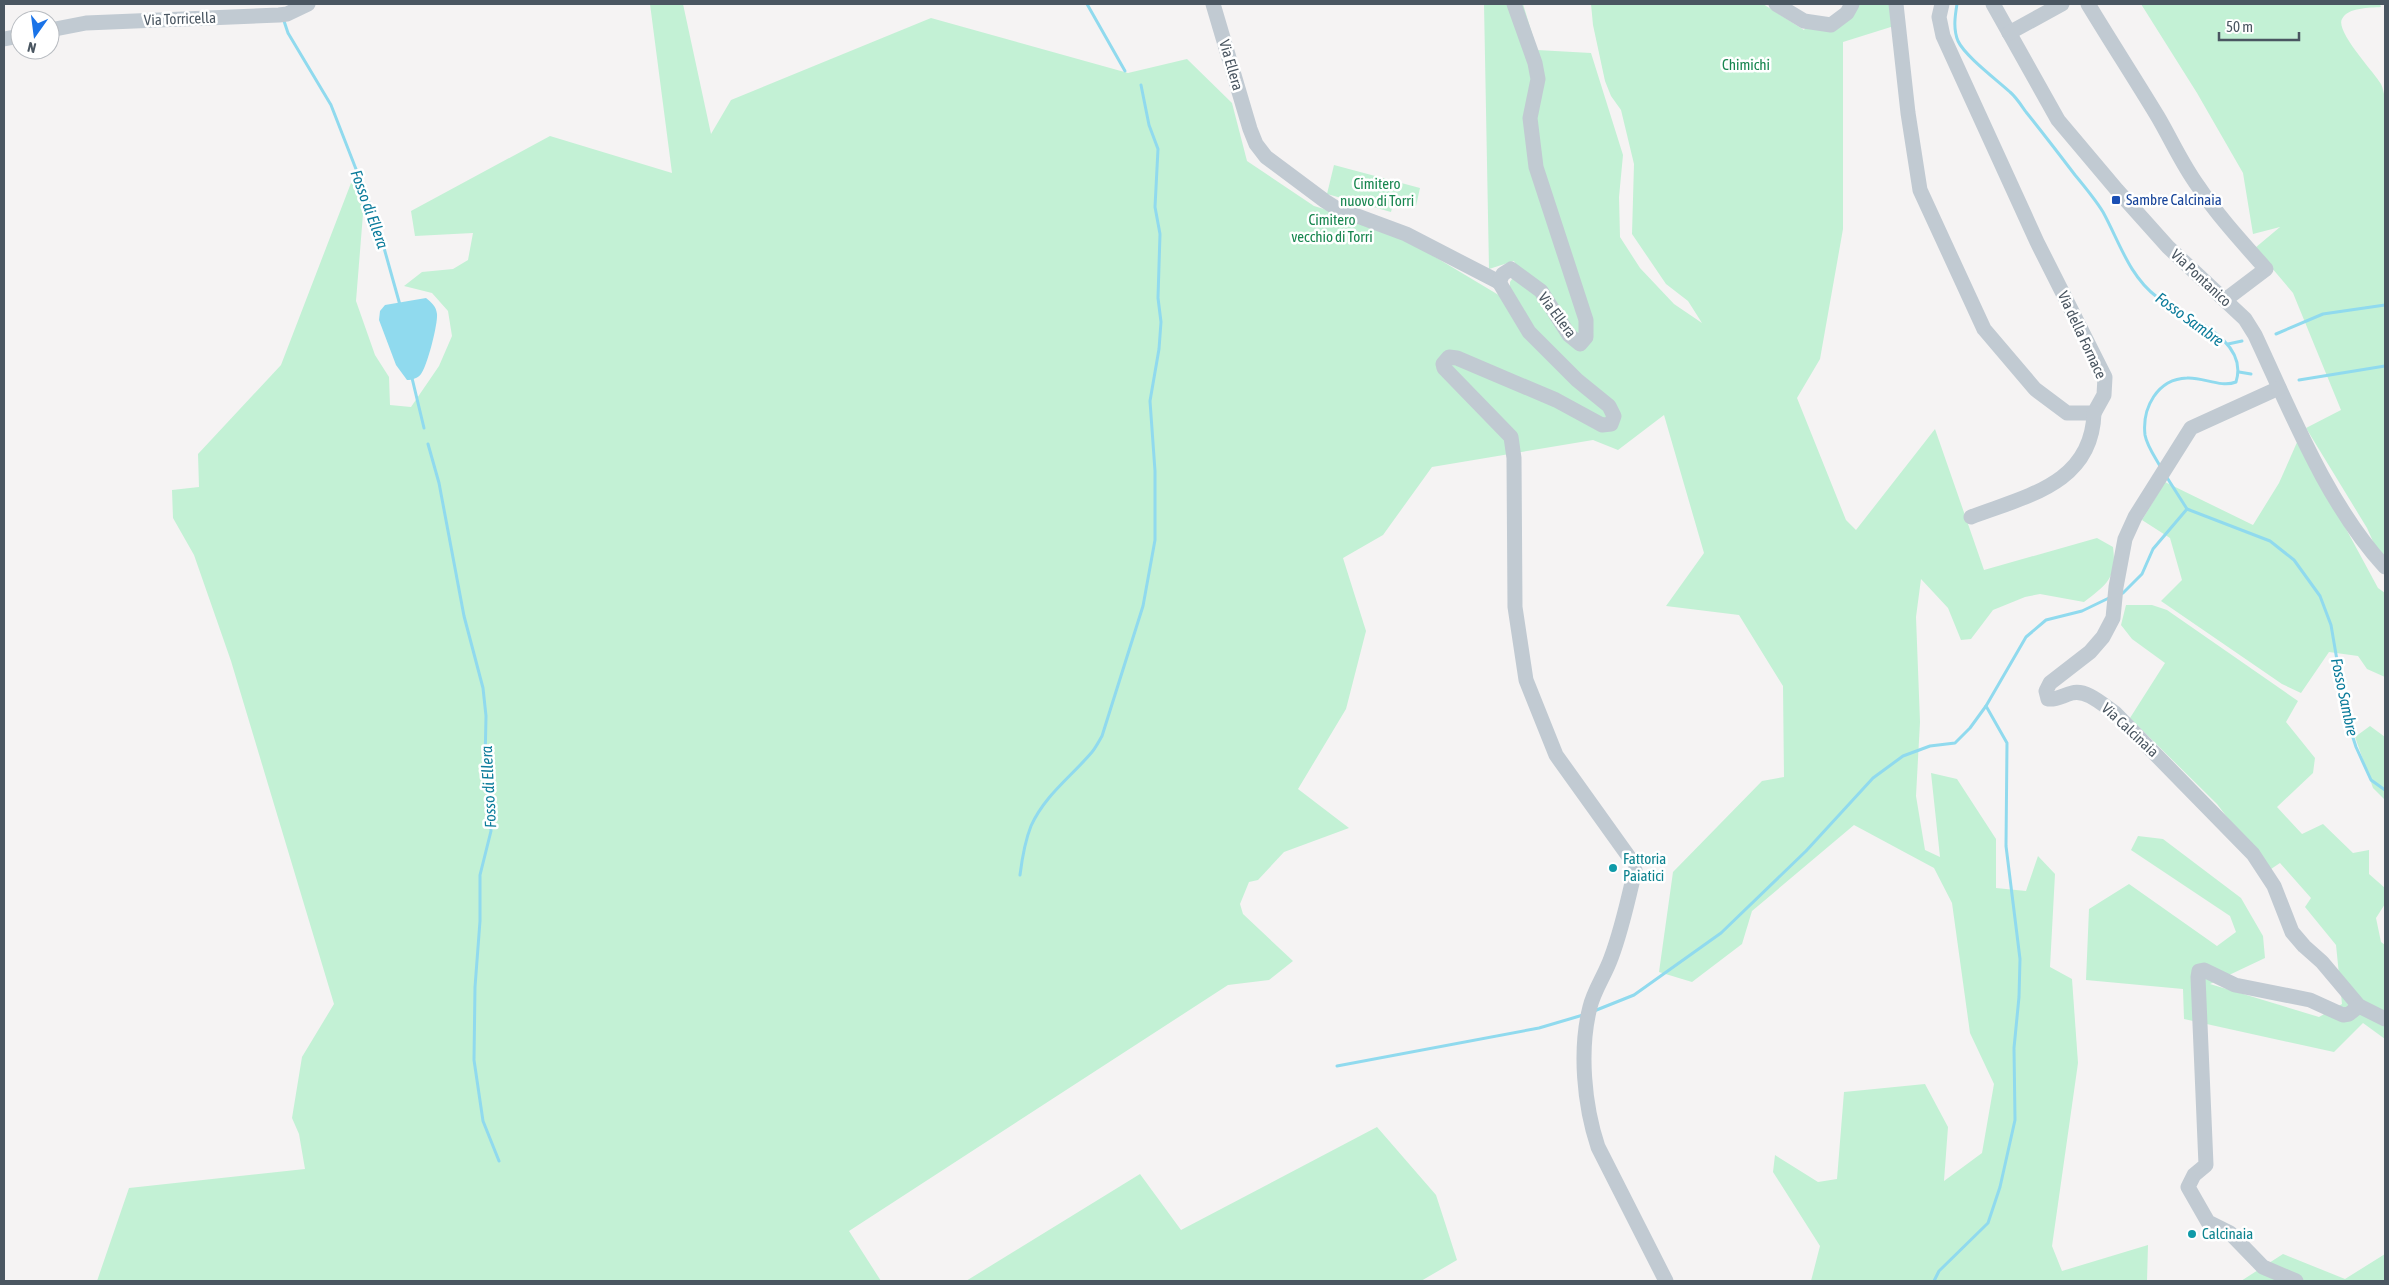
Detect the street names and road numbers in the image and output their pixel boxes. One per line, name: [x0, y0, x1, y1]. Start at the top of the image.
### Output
street label: Via Torricella: [144, 9, 216, 28]
street label: Via Ellera: [1216, 38, 1247, 92]
street label: Via Pontanico: [2168, 246, 2235, 310]
street label: Via della Fornace: [2055, 288, 2110, 381]
street label: Via Ellera: [1535, 289, 1580, 341]
street label: Via Calcinaia: [2099, 699, 2162, 760]

